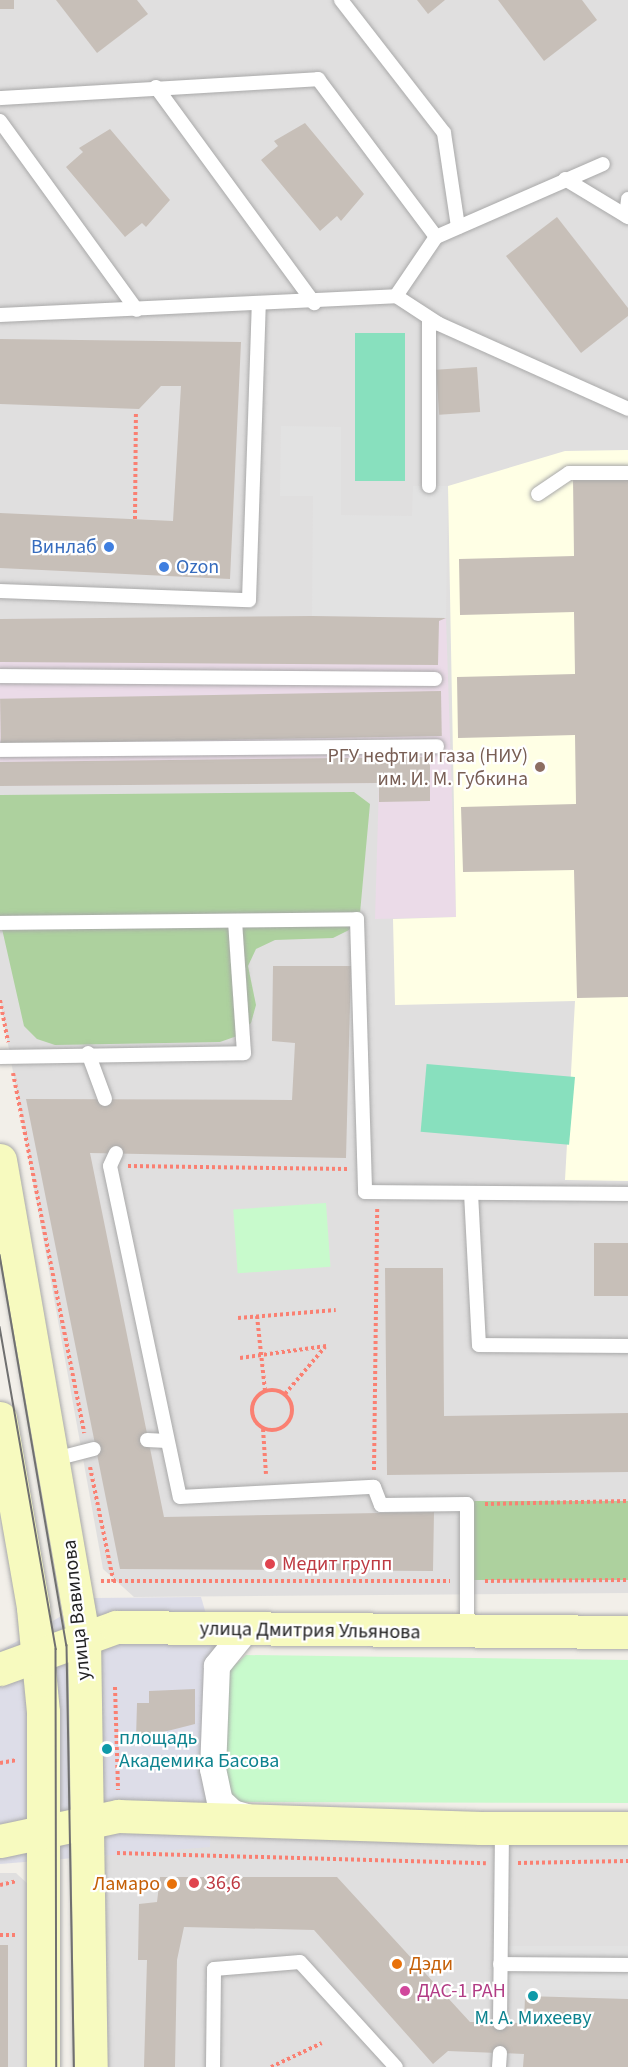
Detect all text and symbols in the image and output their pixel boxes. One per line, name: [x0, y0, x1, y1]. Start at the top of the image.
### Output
place label: Винлаб: [31, 535, 97, 559]
marker: Винлаб: [102, 540, 116, 554]
place label: Ozon: [176, 555, 219, 579]
marker: Ozon: [157, 560, 171, 574]
place label: РГУ нефти и газа (НИУ) им. И. М. Губкина: [327, 744, 528, 791]
marker: РГУ нефти и газа (НИУ) им. И. М. Губкина: [533, 760, 547, 774]
street label: улица Вавилова: [58, 1538, 96, 1682]
place label: Медит групп: [282, 1552, 392, 1576]
marker: Медит групп: [263, 1557, 277, 1571]
street label: улица Дмитрия Ульянова: [199, 1617, 421, 1645]
place label: площадь Академика Басова: [119, 1726, 279, 1773]
marker: площадь Академика Басова: [100, 1742, 114, 1756]
place label: 36,6: [206, 1871, 241, 1895]
place label: Ламаро: [93, 1872, 160, 1896]
marker: 36,6: [187, 1876, 201, 1890]
marker: Ламаро: [165, 1877, 179, 1891]
place label: Дэди: [409, 1952, 453, 1976]
marker: Дэди: [390, 1957, 404, 1971]
place label: ДАС-1 РАН: [417, 1979, 506, 2003]
marker: ДАС-1 РАН: [398, 1984, 412, 1998]
marker: М. А. Михееву: [526, 1989, 540, 2003]
place label: М. А. Михееву: [474, 2006, 592, 2030]

